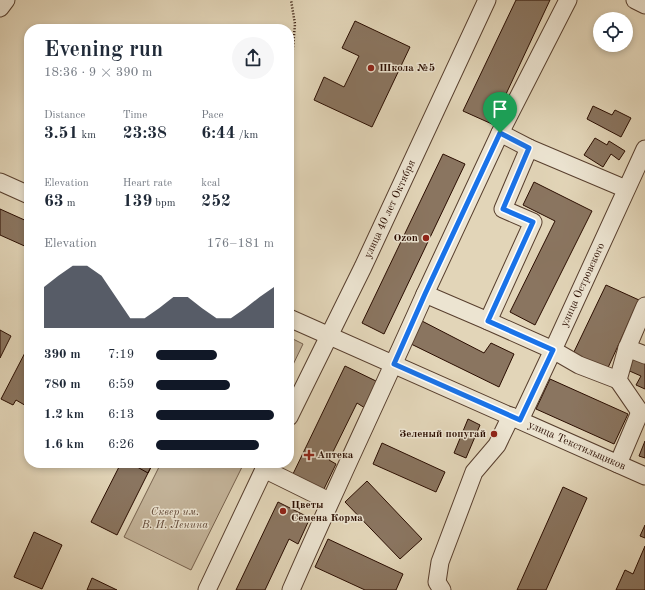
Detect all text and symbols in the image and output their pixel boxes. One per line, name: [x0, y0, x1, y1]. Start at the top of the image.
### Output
map controls: [593, 12, 633, 52]
button: locate: [593, 12, 633, 52]
button: share: [232, 37, 274, 79]
text: Evening run: [44, 39, 163, 61]
marker: Школа №5: [366, 63, 376, 73]
place label: Школа №5: [379, 63, 435, 74]
text: 18:36 · 9 × 390 m: [44, 66, 152, 79]
pin: [483, 92, 517, 133]
icon: arrive: [489, 98, 511, 120]
text: Distance: [44, 110, 85, 121]
text: Time: [123, 110, 147, 121]
text: Pace: [201, 110, 224, 121]
text: 3.51: [44, 125, 78, 142]
text: 23:38: [123, 125, 167, 142]
text: 6:44: [201, 125, 236, 142]
text: km: [78, 130, 96, 141]
text: /km: [236, 130, 258, 141]
street label: улица 40 лет Октября: [362, 158, 418, 260]
text: Elevation: [44, 178, 89, 189]
text: Heart rate: [123, 178, 172, 189]
text: kcal: [201, 178, 220, 189]
text: 63: [44, 193, 64, 210]
text: 139: [123, 193, 152, 210]
text: 252: [201, 193, 231, 210]
text: m: [64, 198, 76, 209]
text: bpm: [152, 198, 175, 209]
place label: Ozon: [393, 233, 418, 244]
marker: Ozon: [421, 233, 431, 243]
text: Elevation: [44, 237, 97, 250]
text: 176–181 m: [207, 237, 274, 250]
street label: улица Островского: [559, 241, 607, 329]
text: 390 m: [44, 348, 81, 361]
text: 7:19: [108, 348, 134, 361]
text: 780 m: [44, 378, 81, 391]
text: 6:59: [108, 378, 134, 391]
text: 1.2 km: [44, 408, 84, 421]
text: 6:13: [108, 408, 134, 421]
street label: улица Текстильщиков: [526, 419, 627, 472]
place label: Зеленый попугай: [399, 429, 486, 440]
marker: Зеленый попугай: [489, 429, 499, 439]
text: 1.6 km: [44, 438, 84, 451]
text: 6:26: [108, 438, 134, 451]
marker: Аптека: [304, 450, 314, 460]
place label: Аптека: [317, 450, 354, 461]
place label: Цветы Семена Корма: [291, 500, 363, 524]
marker: Цветы Семена Корма: [278, 506, 288, 516]
park label: Сквер им. В. И. Ленина: [141, 507, 208, 531]

